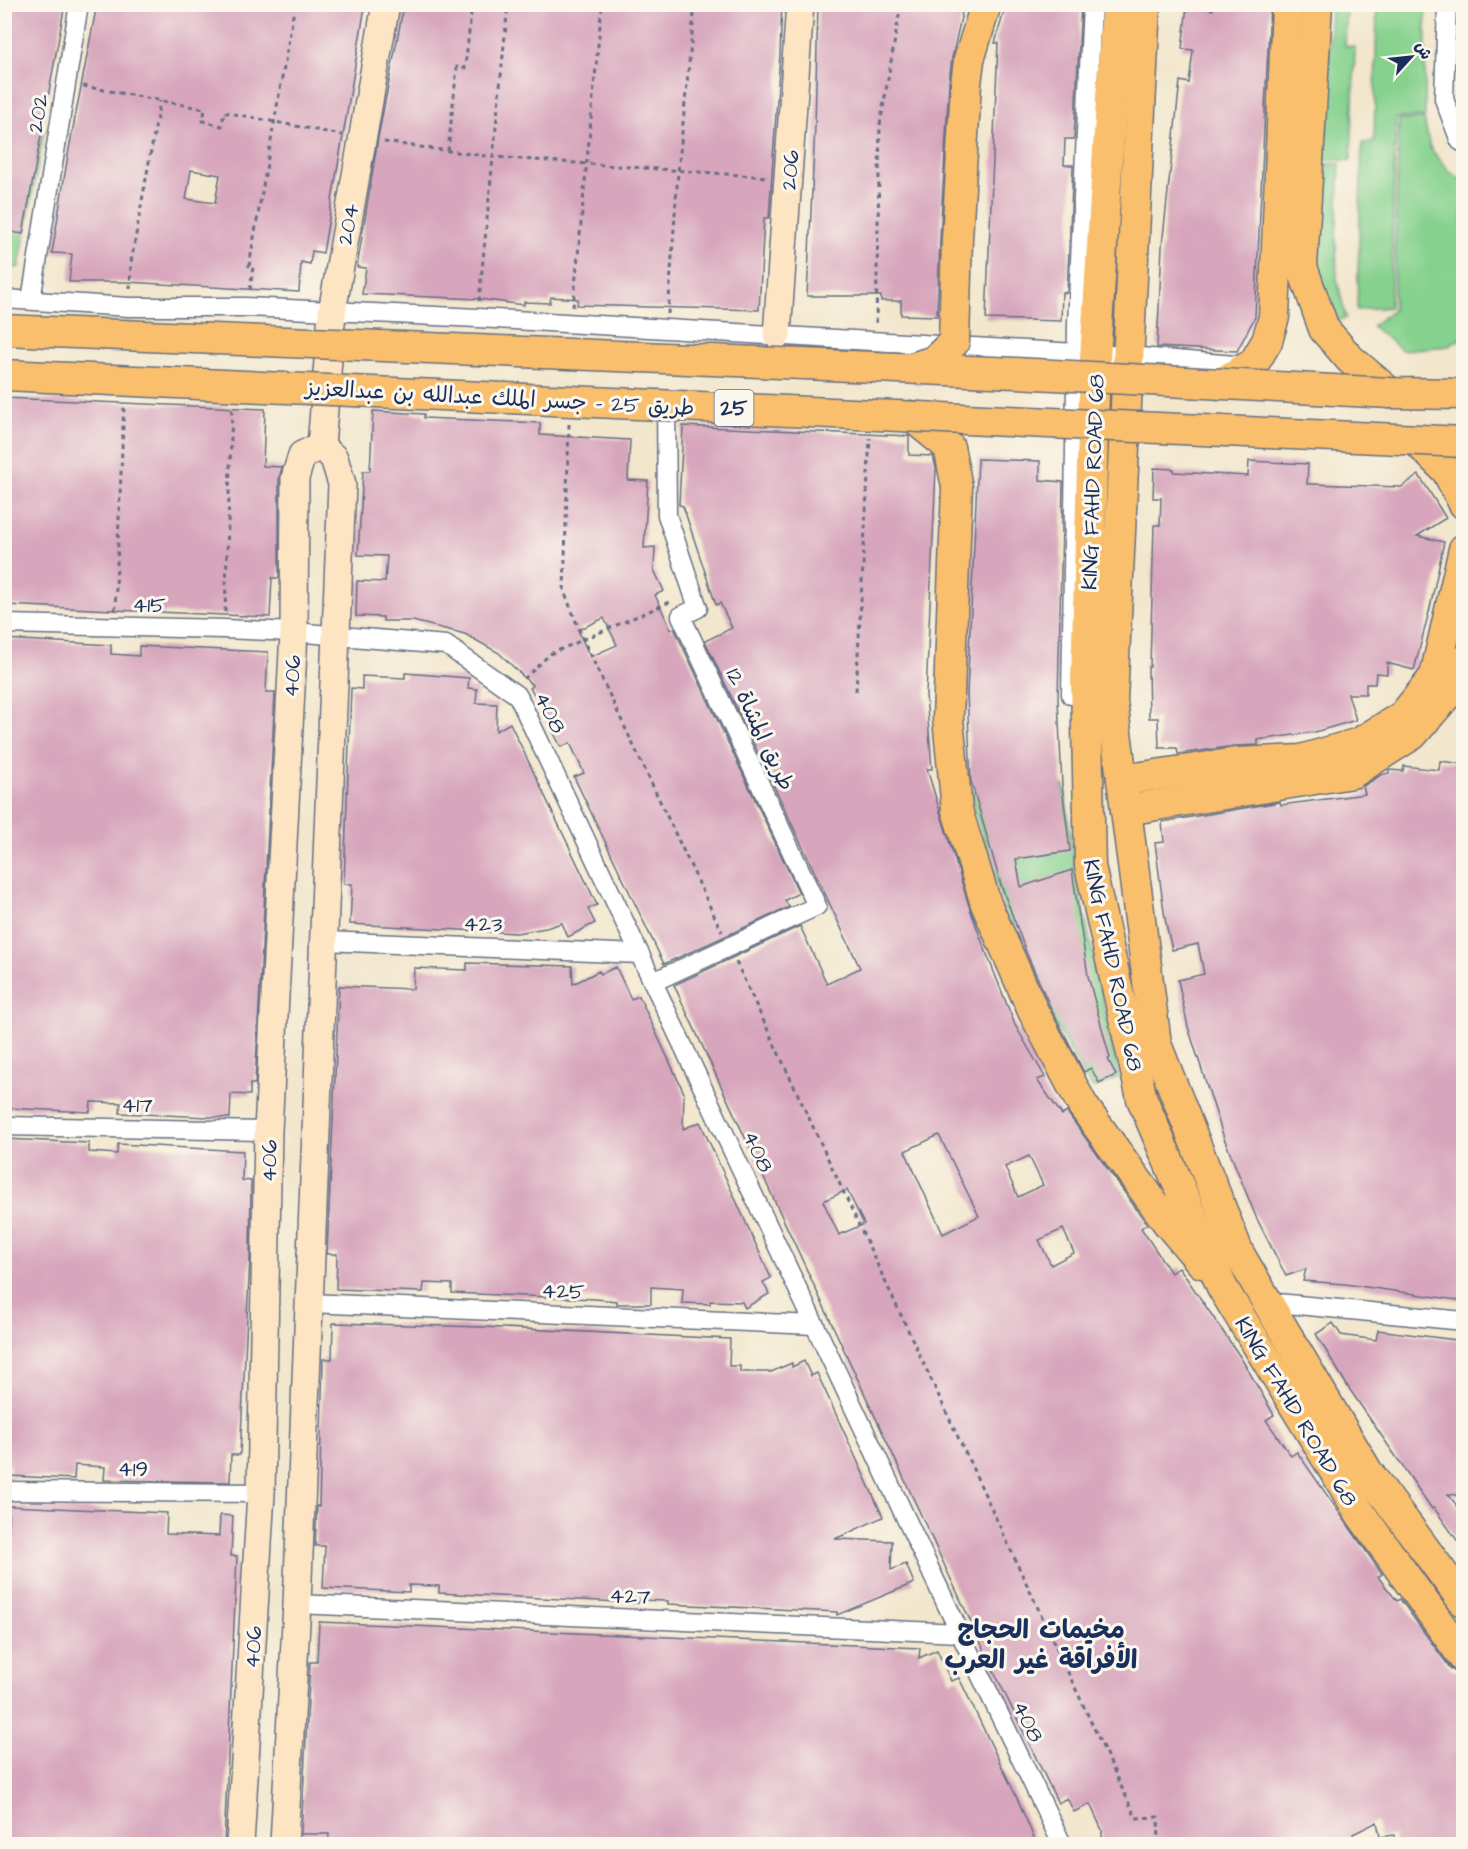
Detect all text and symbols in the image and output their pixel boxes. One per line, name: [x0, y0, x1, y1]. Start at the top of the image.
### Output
north arrow: [1381, 27, 1441, 87]
text: ش: [1410, 38, 1437, 63]
street label: 202: [20, 91, 57, 135]
street label: 206: [774, 149, 807, 191]
street label: 204: [330, 201, 367, 247]
street label: طريق 25 - جسر الملك عبدالله بن عبدالعزيز: [303, 373, 695, 424]
street label: KING FAHD ROAD 68: [1074, 374, 1113, 590]
road number: 25: [714, 390, 754, 426]
street label: 415: [132, 590, 166, 621]
street label: 406: [276, 654, 309, 698]
street label: طريق المشاة 12: [718, 663, 802, 796]
street label: 408: [526, 686, 573, 739]
street label: KING FAHD ROAD 68: [1075, 857, 1150, 1074]
street label: 423: [463, 908, 503, 941]
street label: 417: [121, 1090, 153, 1121]
street label: 408: [734, 1126, 781, 1178]
street label: 406: [254, 1139, 285, 1183]
street label: 425: [541, 1275, 585, 1308]
street label: KING FAHD ROAD 68: [1227, 1311, 1365, 1512]
street label: 419: [118, 1454, 148, 1485]
street label: 427: [609, 1580, 651, 1613]
district label: مخيمات الحجاج الأفراقة غير العرب: [944, 1612, 1138, 1678]
street label: 406: [237, 1625, 270, 1669]
street label: 408: [1004, 1695, 1051, 1748]

